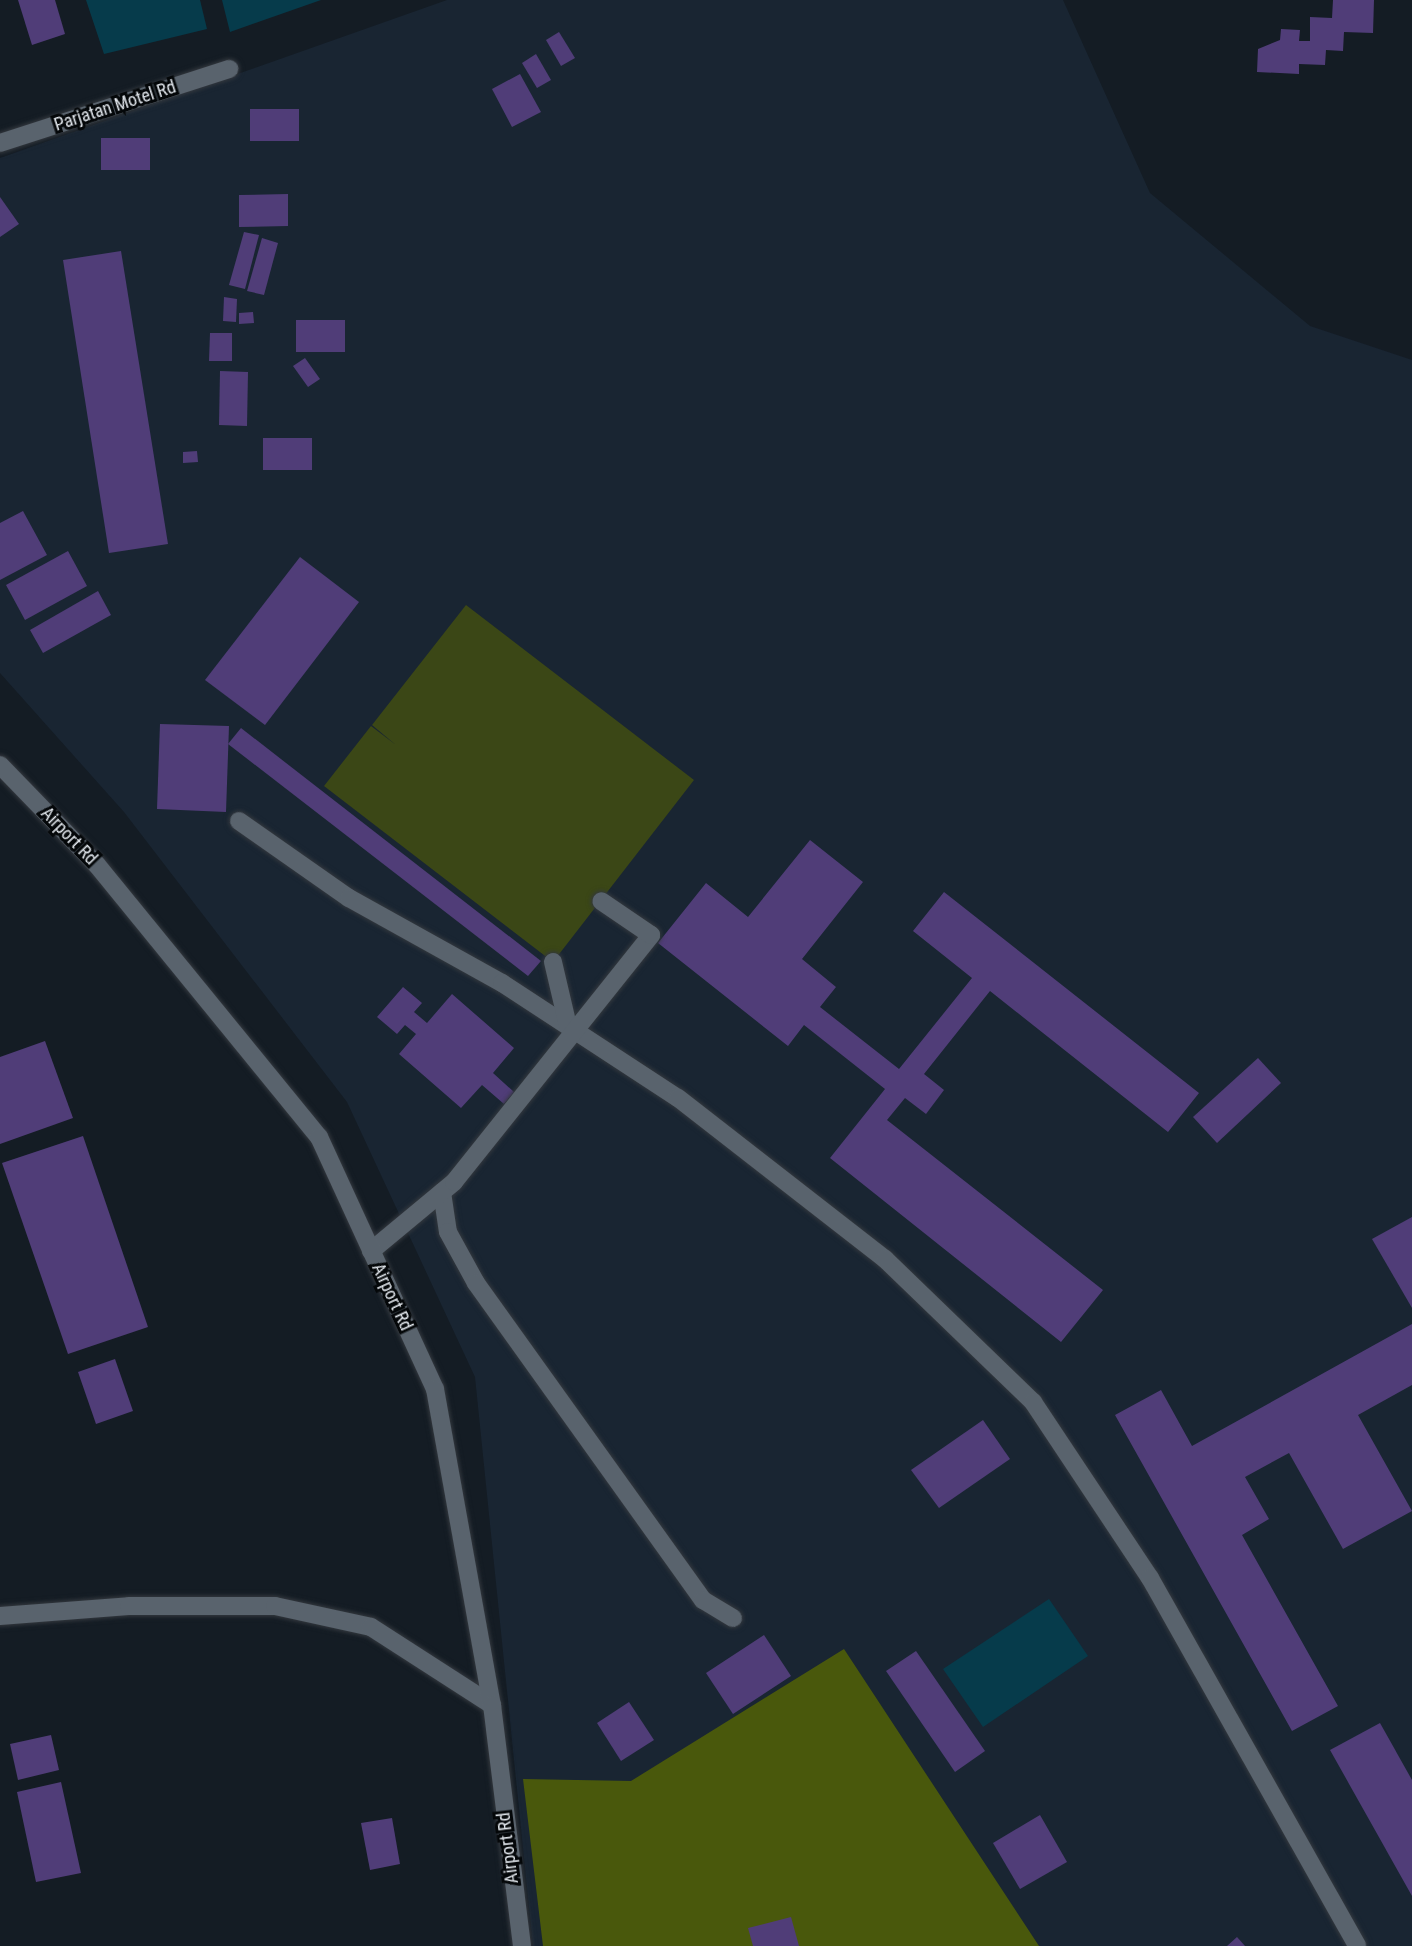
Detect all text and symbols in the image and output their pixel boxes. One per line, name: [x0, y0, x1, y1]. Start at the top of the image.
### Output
street label: Parjatan Motel Rd: [51, 76, 179, 136]
street label: Airport Rd: [36, 803, 102, 869]
street label: Airport Rd: [367, 1260, 417, 1334]
street label: Airport Rd: [493, 1811, 523, 1885]

